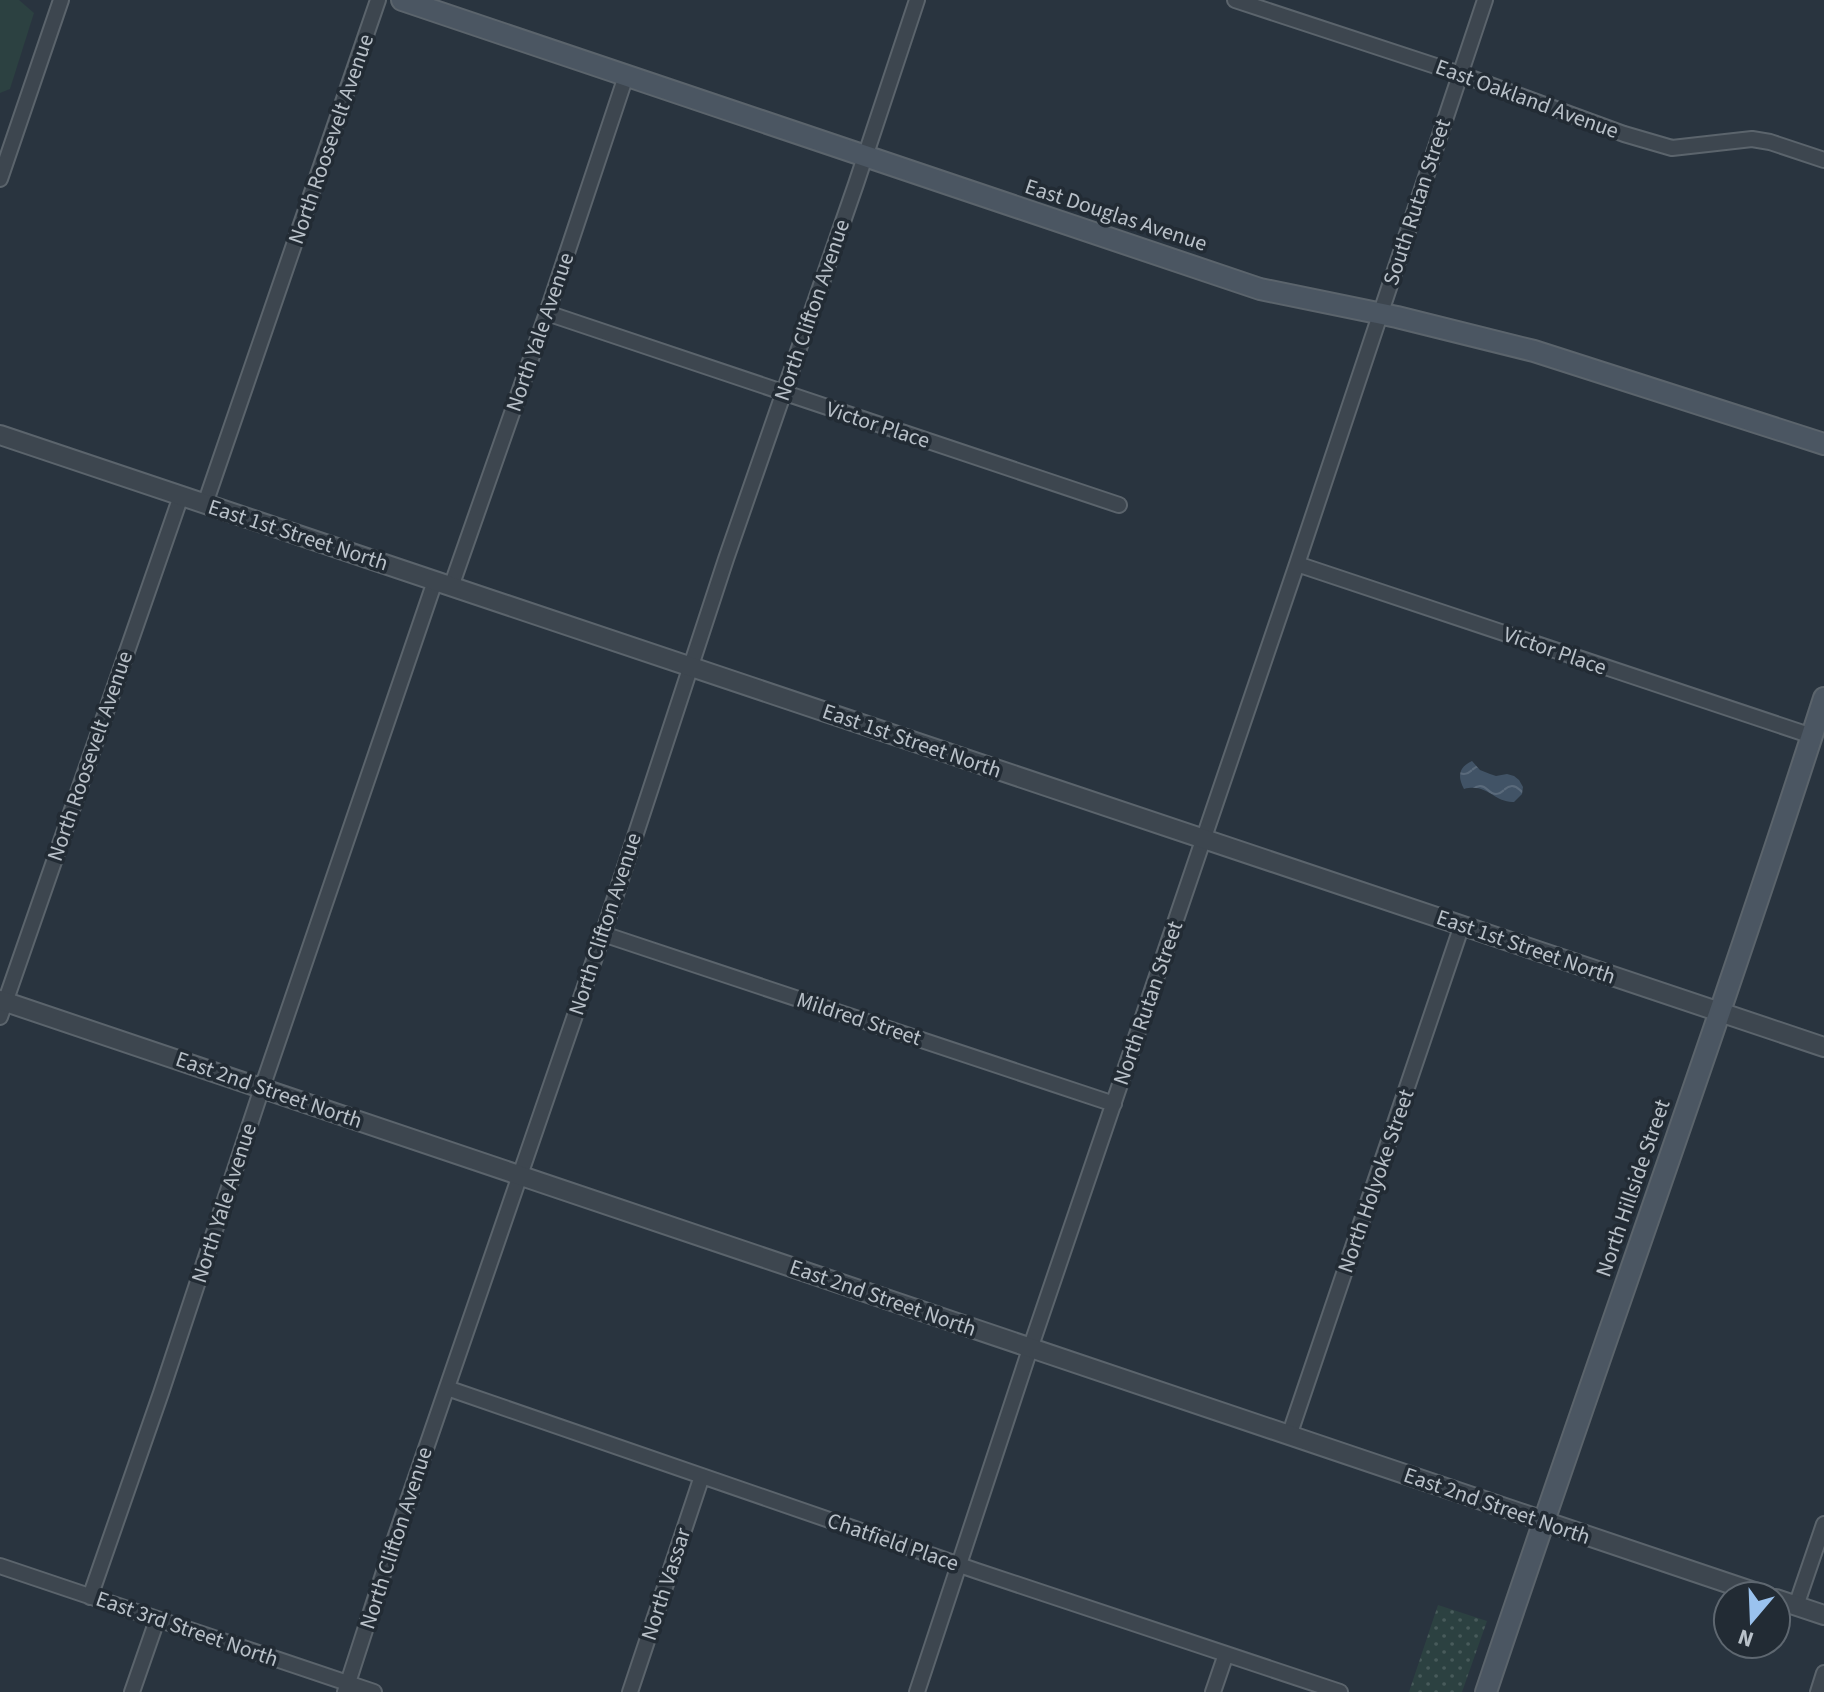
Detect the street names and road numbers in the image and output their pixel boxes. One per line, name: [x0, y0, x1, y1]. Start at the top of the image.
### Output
street label: North Roosevelt Avenue: [280, 30, 382, 248]
street label: East Oakland Avenue: [1431, 51, 1623, 147]
street label: South Rutan Street: [1375, 114, 1459, 289]
street label: East Douglas Avenue: [1021, 170, 1211, 260]
street label: North Clifton Avenue: [766, 215, 858, 405]
street label: North Yale Avenue: [498, 248, 582, 416]
street label: Victor Place: [822, 393, 934, 457]
street label: East 1st Street North: [204, 491, 392, 579]
street label: Victor Place: [1499, 618, 1611, 684]
street label: North Roosevelt Avenue: [39, 647, 141, 865]
street label: East 1st Street North: [818, 695, 1006, 787]
street label: North Clifton Avenue: [560, 829, 650, 1019]
street label: East 1st Street North: [1432, 901, 1620, 993]
street label: North Rutan Street: [1105, 916, 1191, 1089]
street label: Mildred Street: [793, 984, 926, 1054]
street label: East 2nd Street North: [171, 1043, 367, 1137]
street label: North Holyoke Street: [1330, 1084, 1423, 1277]
street label: North Hillside Street: [1588, 1094, 1679, 1281]
street label: North Yale Avenue: [183, 1119, 265, 1287]
street label: East 2nd Street North: [785, 1251, 981, 1345]
street label: North Clifton Avenue: [351, 1443, 441, 1633]
street label: East 2nd Street North: [1399, 1459, 1595, 1553]
street label: Chatfield Place: [823, 1505, 963, 1579]
street label: North Vassar: [633, 1523, 699, 1644]
street label: East 3rd Street North: [92, 1583, 282, 1675]

